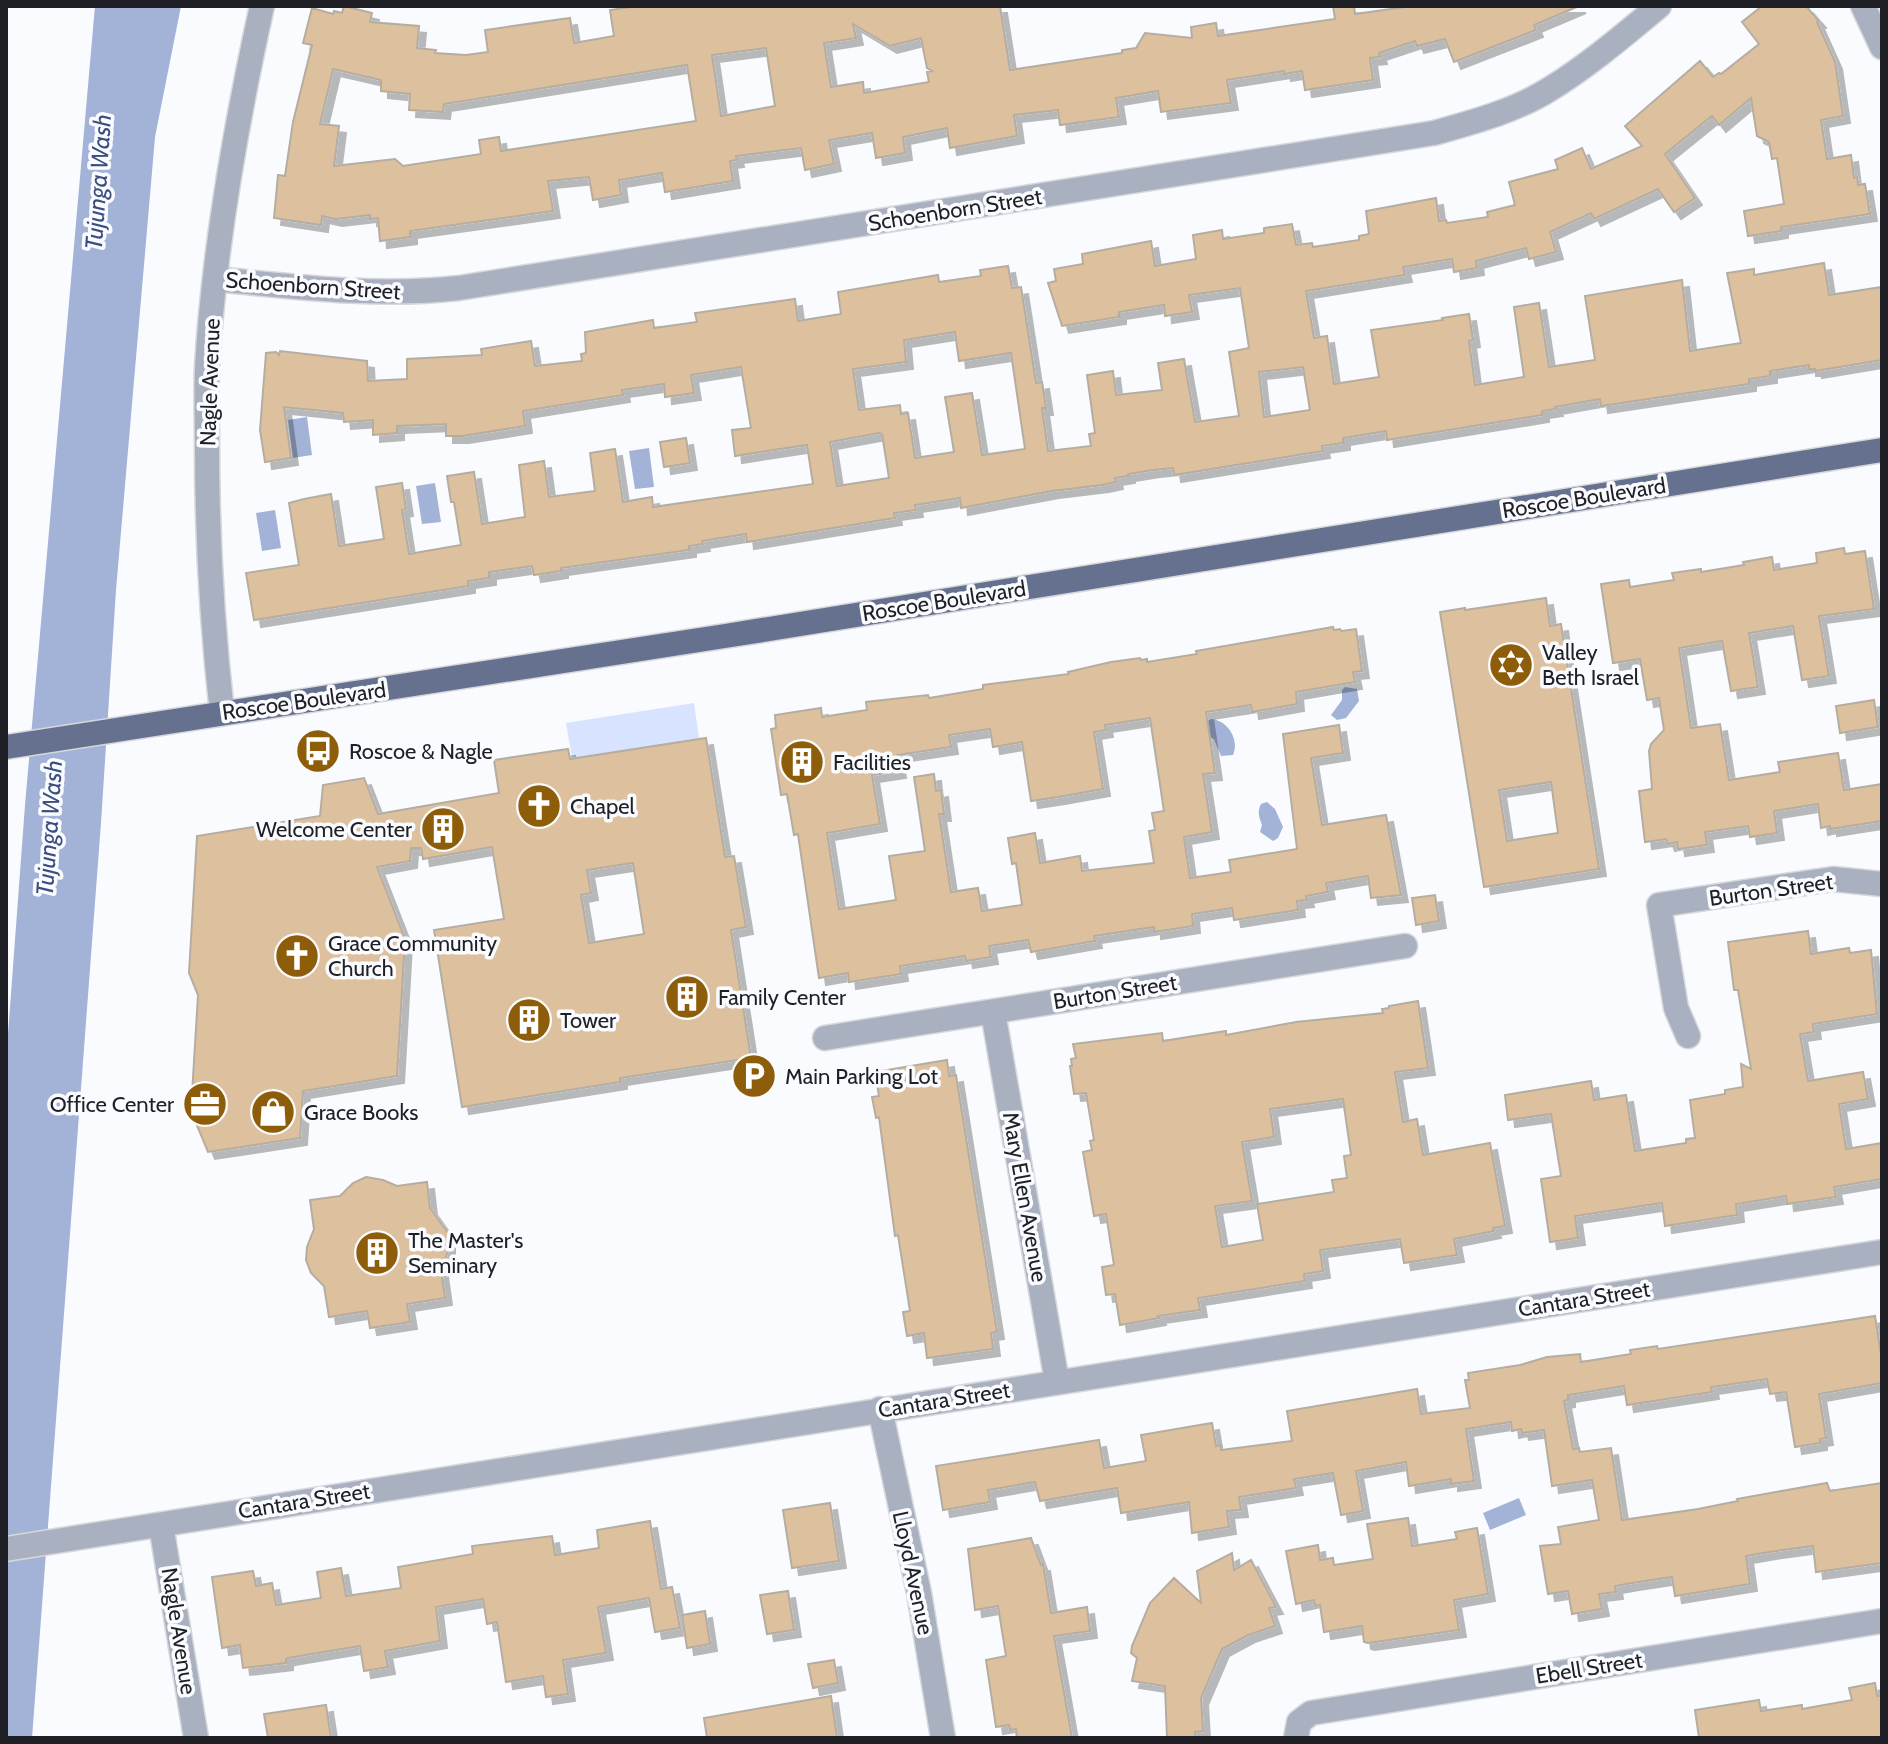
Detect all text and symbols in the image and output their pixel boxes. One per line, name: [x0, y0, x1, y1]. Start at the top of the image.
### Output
water label: Tujunga Wash: [79, 113, 117, 251]
street label: Schoenborn Street: [866, 183, 1044, 237]
street label: Schoenborn Street: [225, 266, 402, 306]
street label: Nagle Avenue: [194, 318, 226, 446]
street label: Roscoe Boulevard: [1500, 472, 1668, 524]
street label: Roscoe Boulevard: [860, 575, 1028, 627]
place label: Valley Beth Israel: [1542, 639, 1640, 691]
synagogue icon: Valley Beth Israel: [1487, 641, 1535, 689]
street label: Roscoe Boulevard: [220, 676, 388, 726]
bus stop icon: Roscoe & Nagle: [294, 727, 342, 775]
place label: Roscoe & Nagle: [349, 738, 493, 765]
building icon: Facilities: [778, 738, 826, 786]
place label: Facilities: [833, 749, 911, 776]
water label: Tujunga Wash: [30, 759, 68, 897]
church icon: Chapel: [515, 782, 563, 830]
place label: Chapel: [570, 793, 636, 820]
building icon: Welcome Center: [419, 805, 467, 853]
place label: Welcome Center: [256, 816, 412, 843]
street label: Burton Street: [1707, 868, 1835, 912]
place label: Grace Community Church: [328, 930, 497, 982]
church icon: Grace Community Church: [273, 932, 321, 980]
street label: Burton Street: [1051, 969, 1179, 1015]
building icon: Family Center: [663, 973, 711, 1021]
place label: Family Center: [718, 984, 846, 1011]
building icon: Tower: [505, 996, 553, 1044]
place label: Tower: [560, 1007, 616, 1034]
parking icon: Main Parking Lot: [730, 1052, 778, 1100]
place label: Main Parking Lot: [785, 1063, 938, 1090]
office icon: Office Center: [181, 1080, 229, 1128]
shop icon: Grace Books: [249, 1088, 297, 1136]
place label: Office Center: [50, 1091, 174, 1118]
place label: Grace Books: [304, 1099, 418, 1126]
street label: Mary Ellen Avenue: [997, 1110, 1053, 1284]
place label: The Master's Seminary: [408, 1227, 523, 1279]
building icon: The Master's Seminary: [353, 1229, 401, 1277]
street label: Cantara Street: [1516, 1275, 1652, 1323]
street label: Cantara Street: [876, 1376, 1012, 1424]
street label: Cantara Street: [236, 1477, 372, 1525]
street label: Lloyd Avenue: [887, 1509, 939, 1637]
street label: Nagle Avenue: [156, 1566, 202, 1696]
street label: Ebell Street: [1534, 1646, 1645, 1690]

